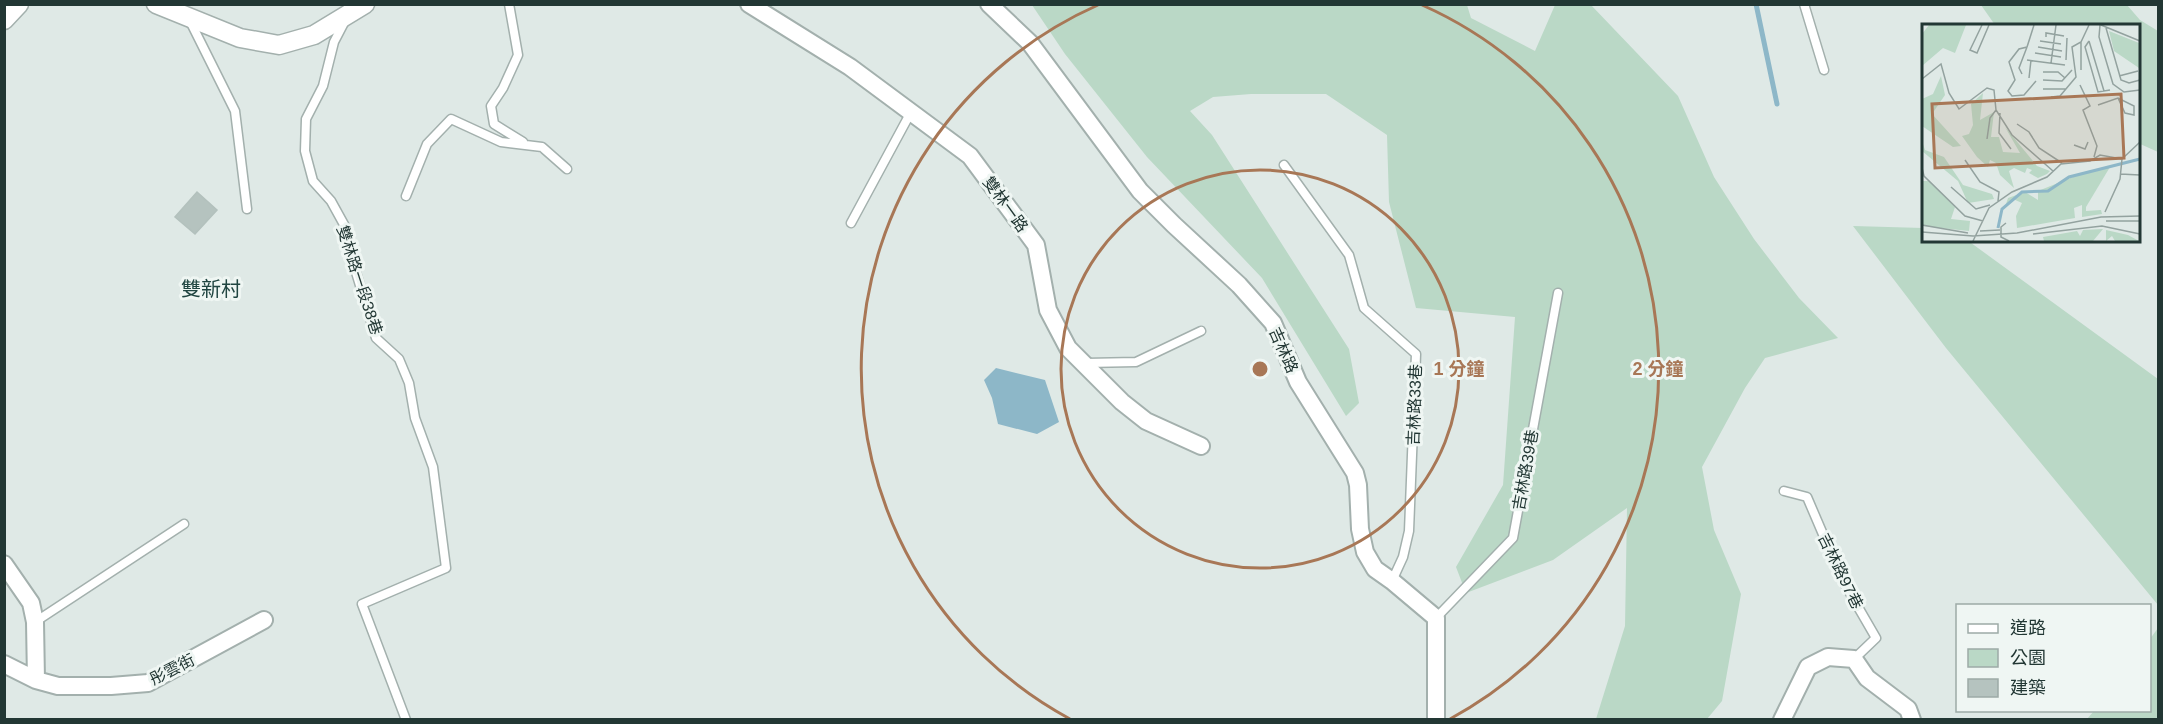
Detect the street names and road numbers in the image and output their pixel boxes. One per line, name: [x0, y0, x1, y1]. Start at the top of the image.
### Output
street label: 雙林一路: [980, 173, 1031, 235]
street label: 雙林路一段38巷: [334, 223, 385, 337]
street label: 吉林路: [1266, 325, 1301, 376]
street label: 吉林路33巷: [1405, 364, 1424, 446]
street label: 吉林路39巷: [1510, 428, 1541, 512]
street label: 吉林路97巷: [1815, 531, 1866, 612]
street label: 彤雲街: [147, 651, 197, 688]

